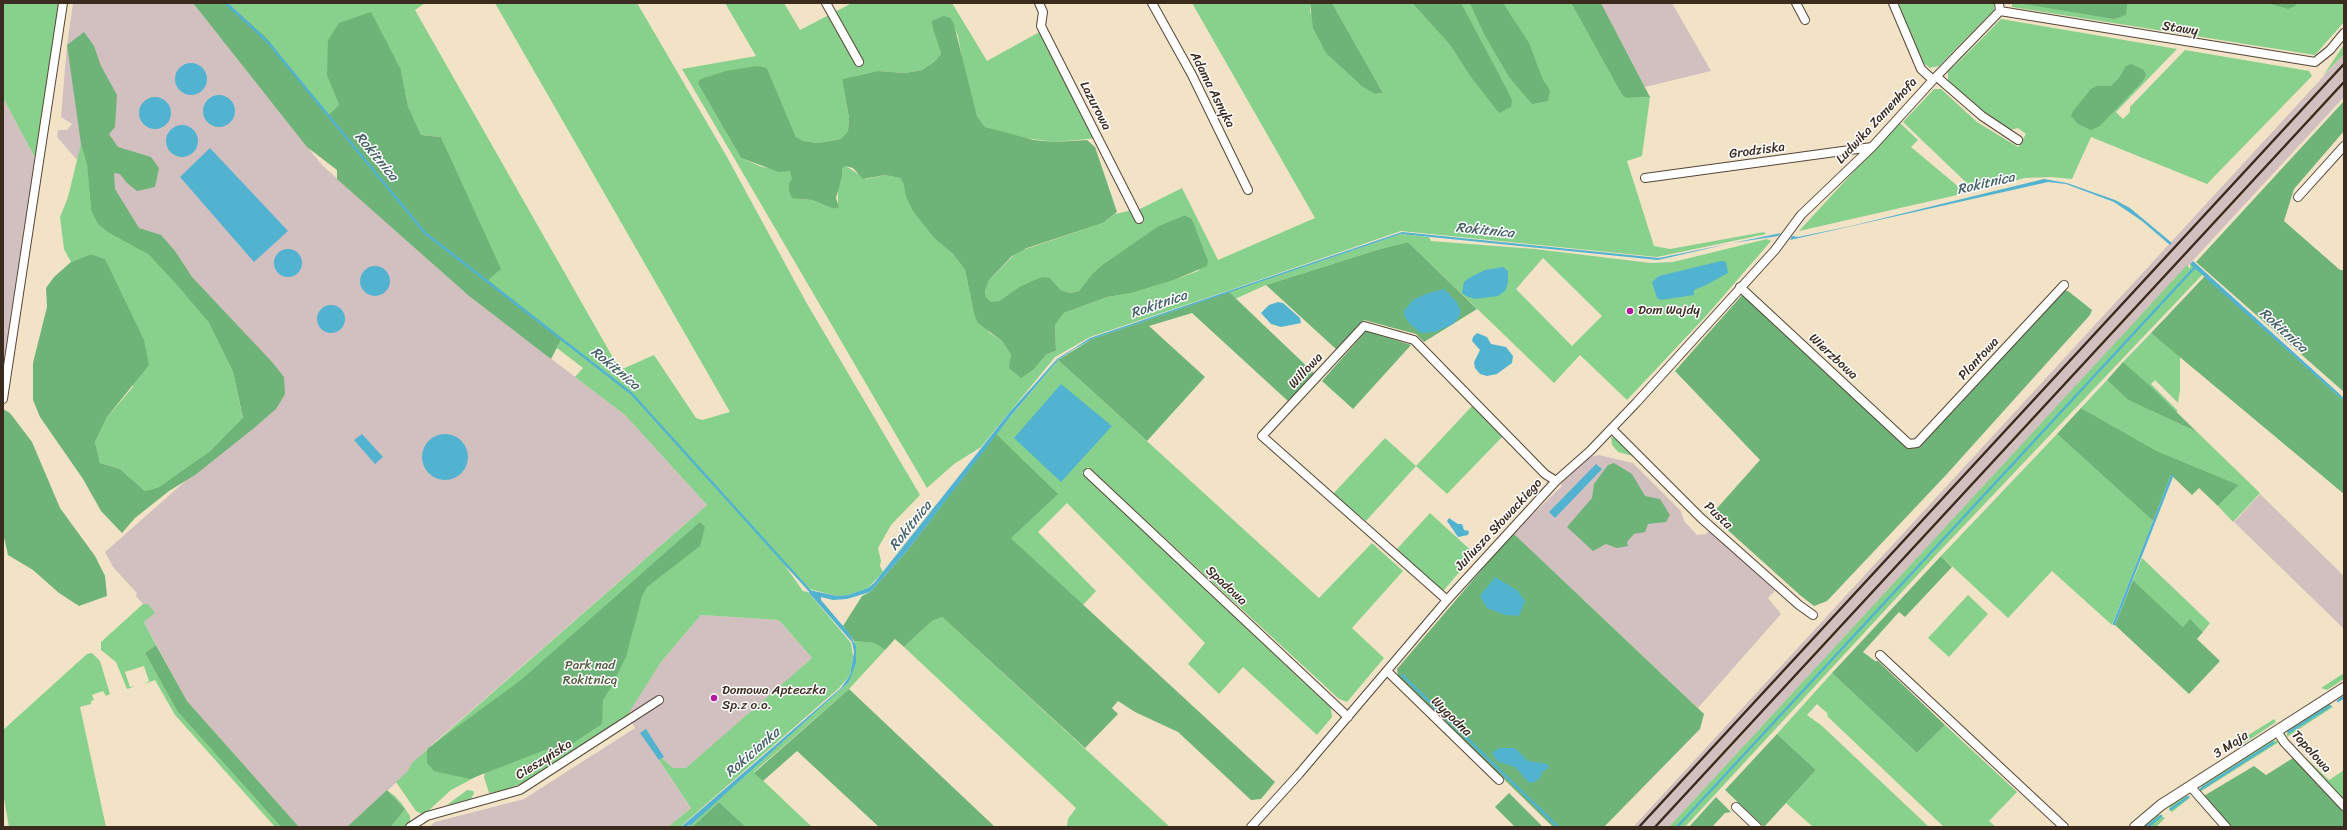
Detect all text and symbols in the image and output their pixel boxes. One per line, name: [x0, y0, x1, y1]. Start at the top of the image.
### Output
street label: Stawy: [2161, 18, 2199, 40]
street label: Adama Asnyka: [1186, 49, 1238, 131]
street label: Ludwika Zamenhofa: [1833, 75, 1921, 167]
street label: Lazurowa: [1076, 79, 1114, 133]
water label: Rokitnica: [351, 129, 401, 185]
street label: Grodziska: [1728, 139, 1786, 163]
water label: Rokitnica: [1956, 169, 2016, 199]
water label: Rokitnica: [1455, 220, 1515, 242]
water label: Rokitnica: [1129, 288, 1189, 322]
place label: Dom Wajdy: [1638, 303, 1700, 319]
water label: Rokitnica: [2256, 305, 2310, 357]
marker: Dom Wajdy: [1625, 306, 1635, 316]
street label: Wierzbowa: [1805, 331, 1861, 383]
street label: Plantowa: [1955, 334, 2003, 384]
water label: Rokitnica: [587, 344, 643, 394]
street label: Willowa: [1286, 350, 1326, 392]
street label: Juliusza Słowackiego: [1452, 476, 1546, 574]
water label: Rokitnica: [886, 498, 936, 554]
street label: Pusta: [1701, 499, 1735, 533]
street label: Spadowa: [1202, 563, 1250, 609]
park label: Park nad Rokitnicą: [563, 658, 617, 689]
place label: Domowa Apteczka Sp.z o.o.: [722, 683, 826, 714]
marker: Domowa Apteczka Sp.z o.o.: [709, 693, 719, 703]
street label: Wygodna: [1427, 694, 1475, 740]
water label: Rokicianka: [722, 725, 784, 781]
street label: 3 Maja: [2211, 728, 2251, 762]
street label: Topolowa: [2288, 728, 2334, 776]
street label: Cieszyńska: [513, 737, 575, 783]

